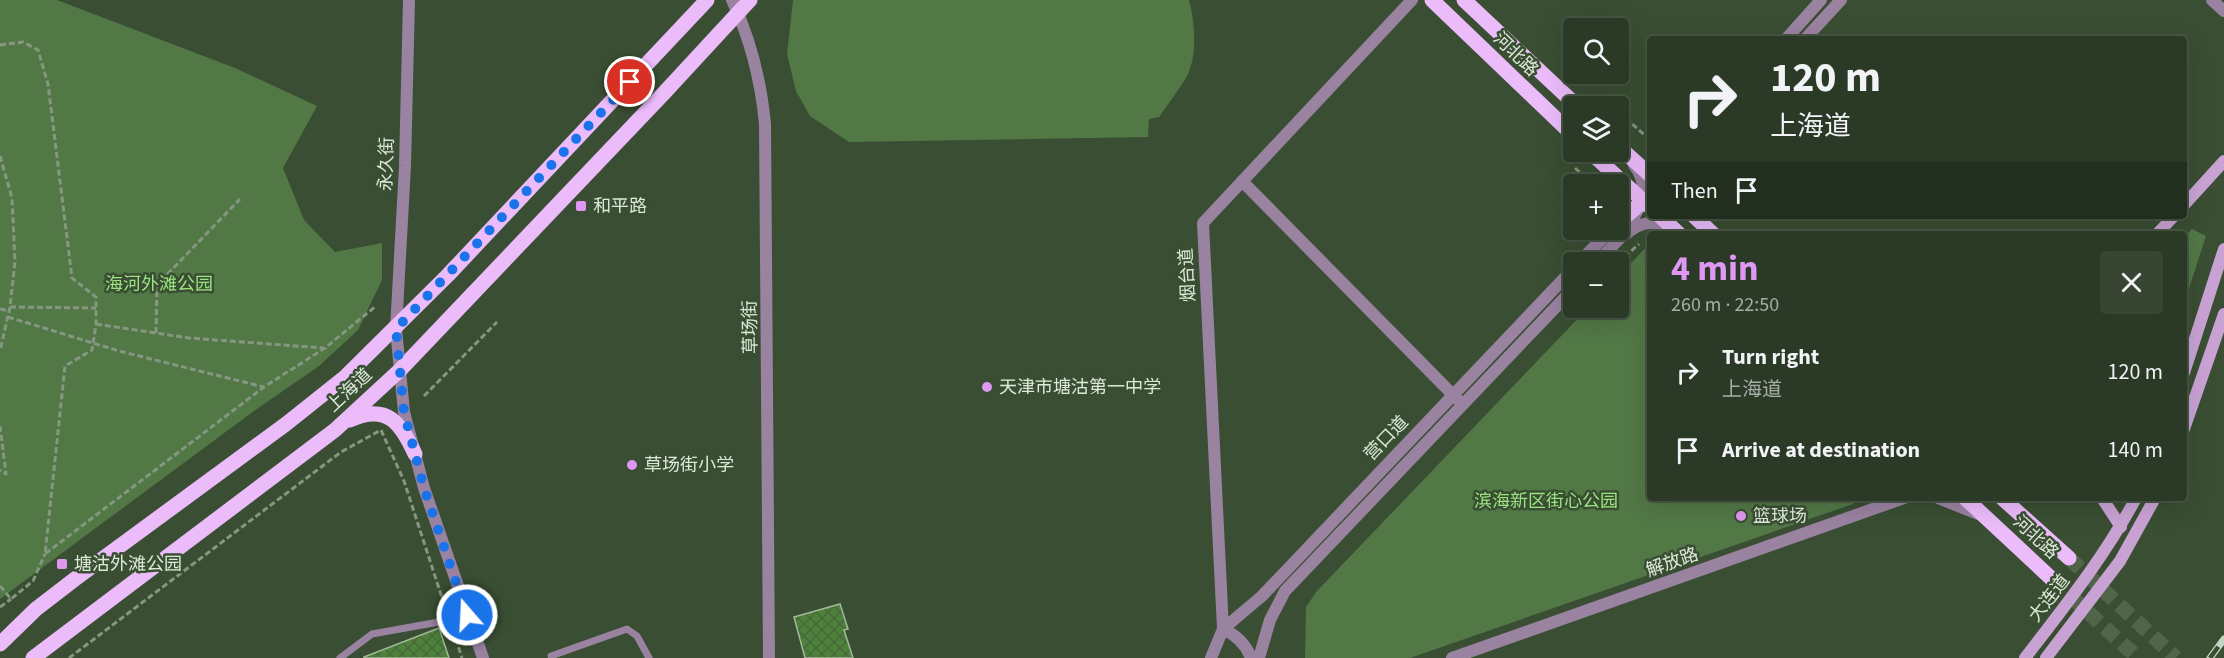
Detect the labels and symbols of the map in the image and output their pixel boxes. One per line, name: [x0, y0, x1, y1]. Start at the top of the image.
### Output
street label: 河北路: [1488, 27, 1544, 82]
pin: [604, 56, 655, 107]
street label: 永久街: [373, 137, 400, 191]
place label: 和平路: [593, 194, 647, 219]
marker: 和平路: [574, 199, 588, 213]
street label: 烟台道: [1174, 247, 1201, 303]
park label: 海河外滩公园: [105, 272, 213, 297]
street label: 草场街: [738, 300, 763, 354]
street label: 上海道: [321, 363, 378, 418]
place label: 天津市塘沽第一中学: [999, 375, 1161, 400]
marker: 天津市塘沽第一中学: [980, 380, 994, 394]
street label: 营口道: [1359, 410, 1414, 466]
place label: 草场街小学: [644, 453, 734, 478]
marker: 草场街小学: [625, 458, 639, 472]
park label: 滨海新区街心公园: [1474, 489, 1618, 514]
place label: 篮球场: [1753, 504, 1807, 529]
marker: 篮球场: [1734, 509, 1748, 523]
street label: 河北路: [2007, 510, 2064, 565]
street label: 解放路: [1643, 542, 1702, 583]
place label: 塘沽外滩公园: [74, 552, 182, 577]
marker: 塘沽外滩公园: [55, 557, 69, 571]
street label: 大连道: [2023, 569, 2076, 627]
position arrow: [435, 583, 499, 647]

